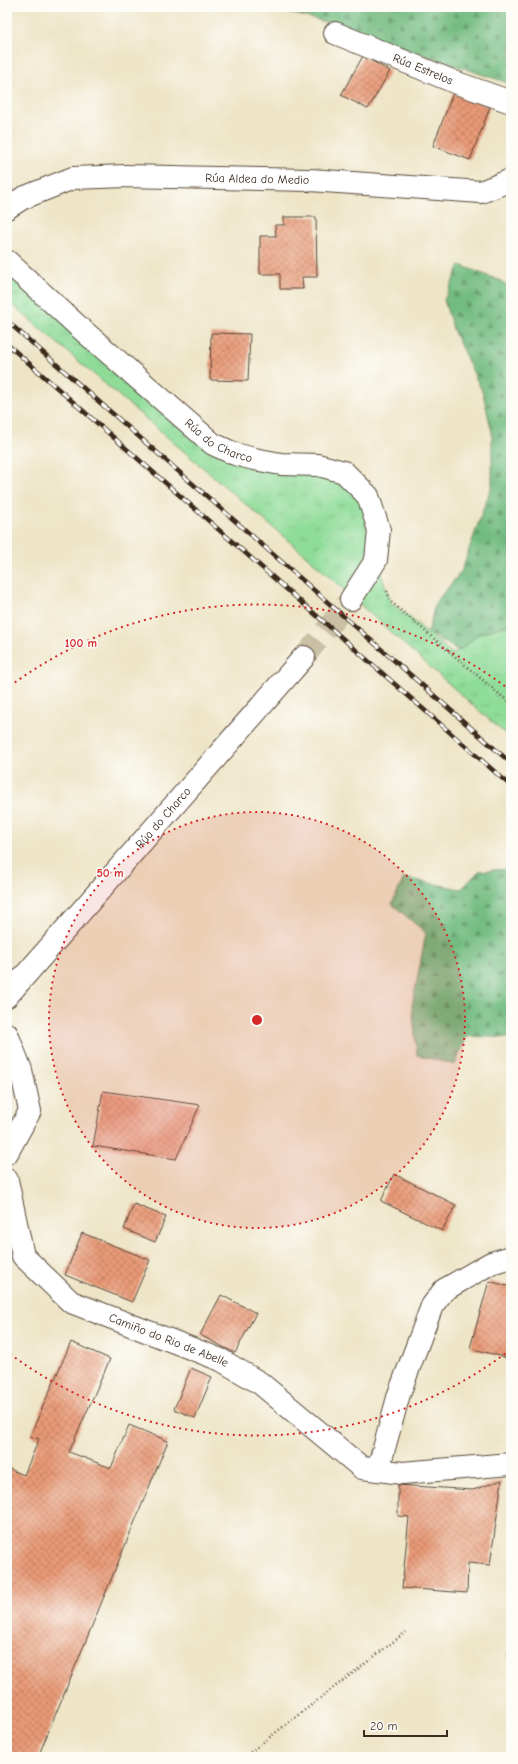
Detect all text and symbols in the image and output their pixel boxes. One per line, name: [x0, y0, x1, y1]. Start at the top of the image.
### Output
street label: Rúa Estrelos: [391, 50, 455, 88]
street label: Rúa Aldea do Medio: [205, 171, 309, 187]
street label: Rúa do Charco: [182, 416, 254, 465]
text: 100 m: [65, 636, 97, 650]
street label: Rúa do Charco: [133, 784, 194, 851]
text: 50 m: [96, 866, 124, 880]
centre of rings: [250, 1013, 264, 1027]
street label: Camiño do Rio de Abelle: [107, 1310, 231, 1370]
scale bar: [364, 1712, 447, 1738]
text: 20 m: [370, 1719, 398, 1733]

